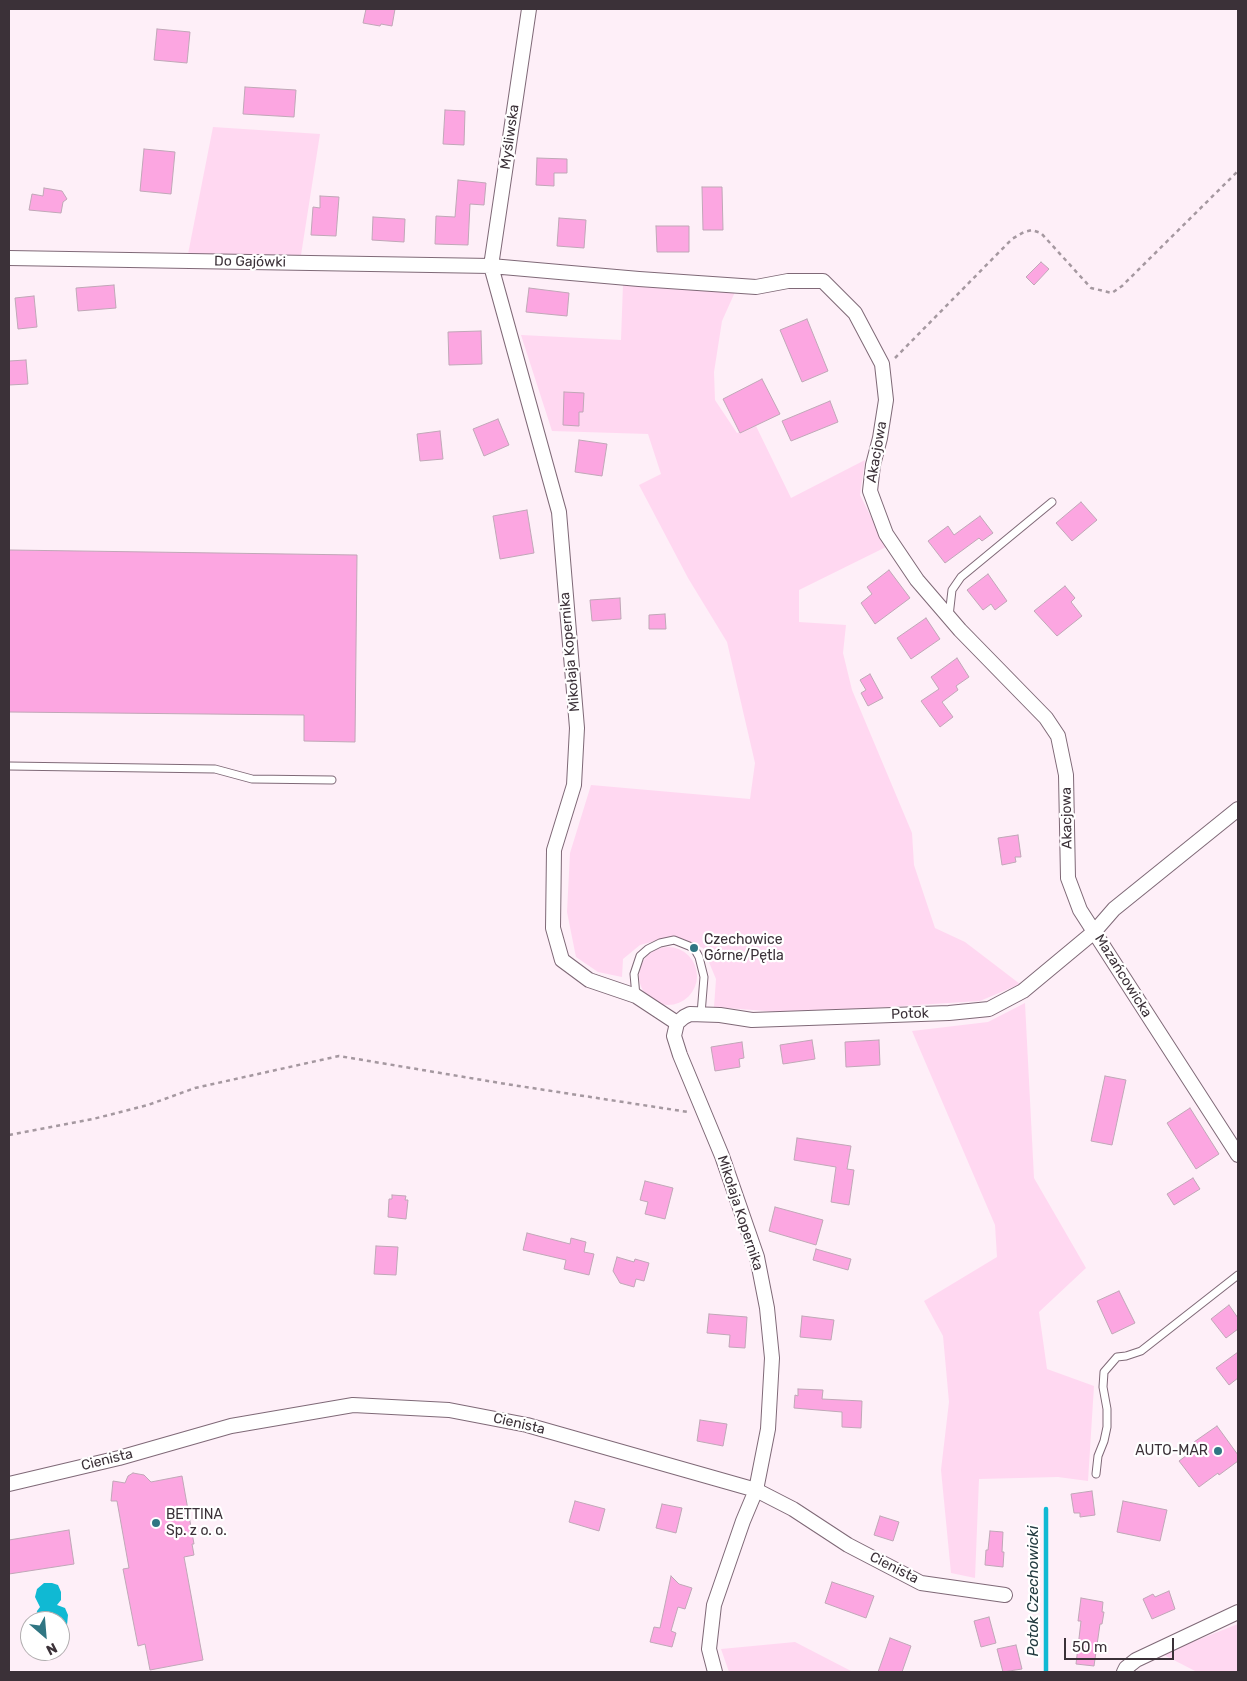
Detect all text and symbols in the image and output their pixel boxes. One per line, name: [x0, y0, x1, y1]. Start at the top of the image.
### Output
street label: Myśliwska: [497, 103, 523, 171]
street label: Do Gajówki: [214, 253, 286, 271]
street label: Akacjowa: [863, 420, 891, 484]
street label: Mikołaja Kopernika: [556, 591, 584, 713]
street label: Akacjowa: [1058, 787, 1076, 849]
street label: Mazańcowicka: [1091, 931, 1155, 1021]
place label: Czechowice Górne/Pętla: [704, 932, 784, 964]
marker: Czechowice Górne/Pętla: [688, 942, 700, 954]
street label: Potok: [891, 1005, 929, 1023]
street label: Mikołaja Kopernika: [713, 1153, 767, 1273]
street label: Cienista: [491, 1410, 547, 1438]
place label: AUTO-MAR: [1135, 1443, 1208, 1459]
street label: Cienista: [79, 1445, 135, 1475]
marker: AUTO-MAR: [1212, 1445, 1224, 1457]
place label: BETTINA Sp. z o. o.: [166, 1507, 227, 1540]
marker: BETTINA Sp. z o. o.: [150, 1517, 162, 1529]
water label: Potok Czechowicki: [1025, 1526, 1043, 1656]
street label: Cienista: [867, 1549, 921, 1587]
north arrow: [20, 1611, 70, 1661]
scale bar: [1067, 1628, 1177, 1660]
text: 50 m: [1072, 1638, 1107, 1656]
text: N: [43, 1639, 60, 1659]

